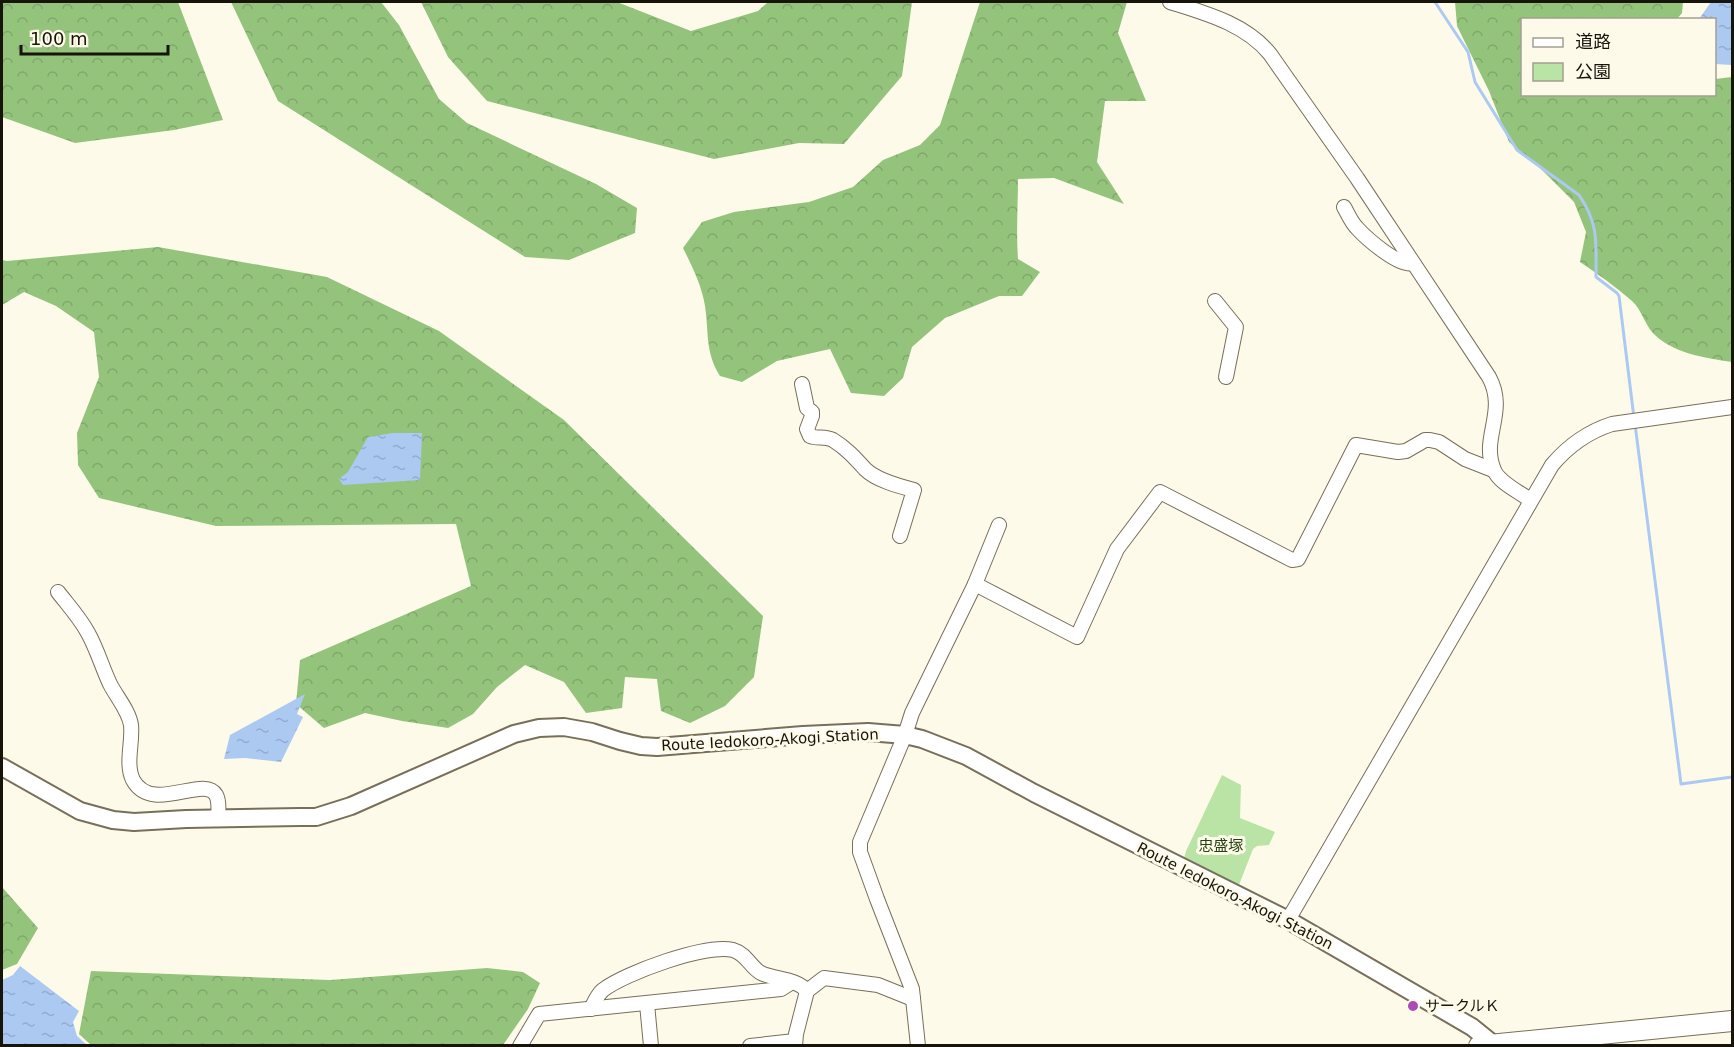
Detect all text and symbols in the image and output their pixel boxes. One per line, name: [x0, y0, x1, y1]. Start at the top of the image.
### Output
scale bar: [21, 18, 168, 56]
legend: [1521, 18, 1716, 96]
text: 100 m: [30, 28, 88, 49]
text: 道路: [1575, 31, 1611, 52]
text: 公園: [1575, 61, 1611, 82]
street label: Route Iedokoro-Akogi Station: [661, 725, 879, 755]
park label: 忠盛塚: [1198, 837, 1244, 855]
street label: Route Iedokoro-Akogi Station: [1134, 839, 1336, 953]
place label: サークルＫ: [1425, 997, 1500, 1015]
marker: サークルＫ: [1406, 999, 1420, 1013]

